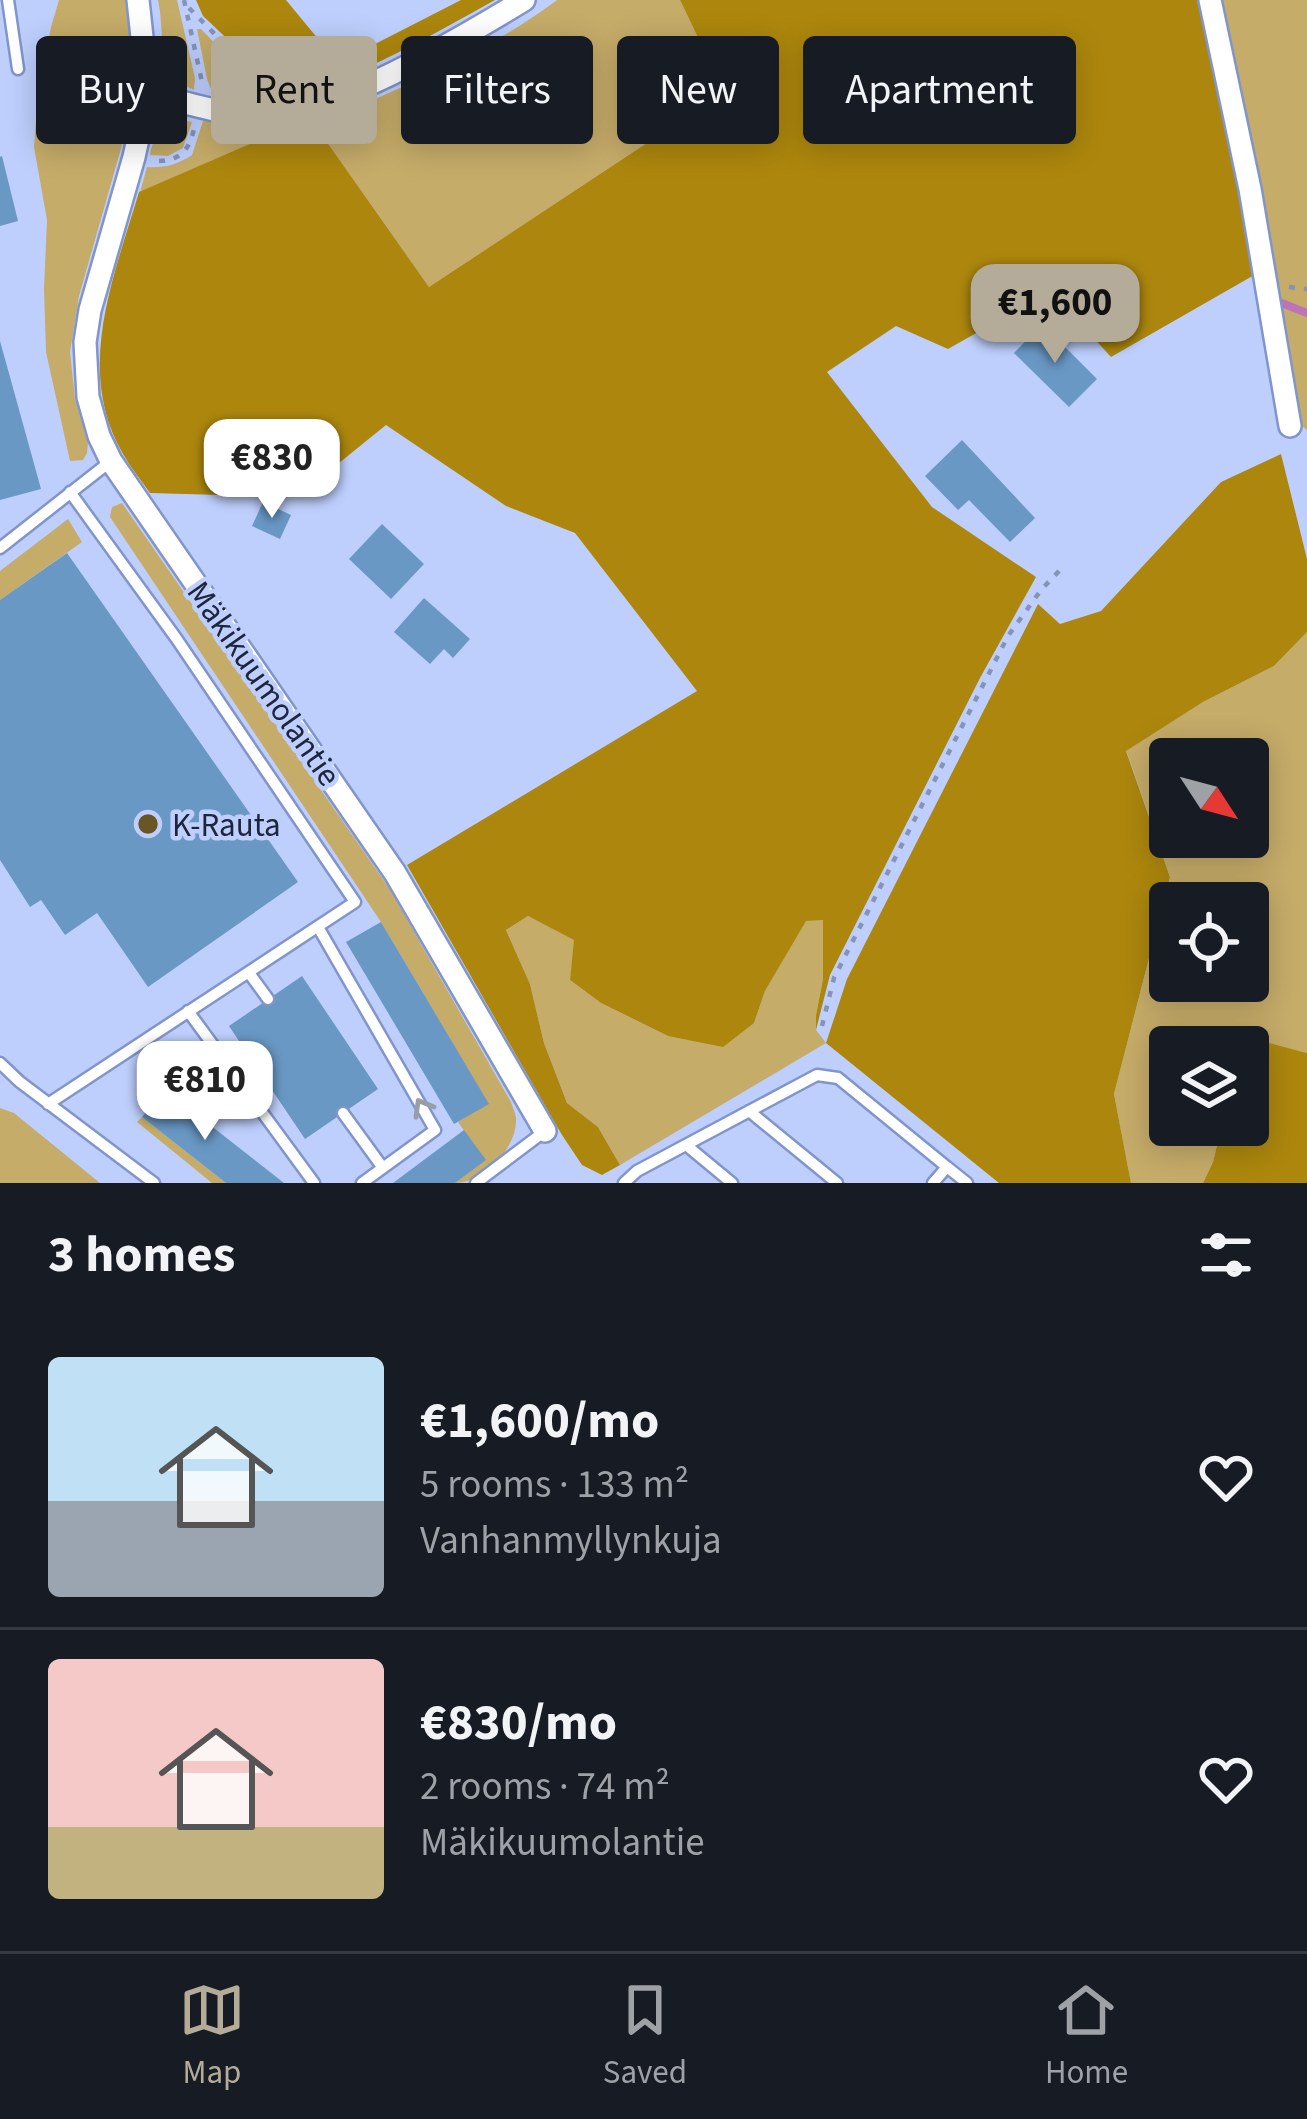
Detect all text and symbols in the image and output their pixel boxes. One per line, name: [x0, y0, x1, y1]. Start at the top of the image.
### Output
chip: Buy: [36, 36, 187, 144]
chip: Rent: [211, 36, 377, 144]
chip: Filters: [401, 36, 593, 144]
chip: New: [617, 36, 779, 144]
chip: Apartment: [803, 36, 1076, 144]
pin: €1,600: [957, 264, 1153, 366]
text: €1,600: [998, 275, 1112, 331]
pin: €830: [201, 419, 343, 521]
text: €830: [231, 430, 313, 486]
street label: Mäkikuumolantie: [175, 572, 352, 796]
north arrow: [1149, 738, 1269, 858]
map controls: [1149, 738, 1269, 1146]
place label: K-Rauta: [172, 802, 281, 849]
marker: K-Rauta: [135, 811, 161, 837]
button: locate: [1149, 882, 1269, 1002]
button: layers: [1149, 1026, 1269, 1146]
pin: €810: [134, 1041, 276, 1143]
text: €810: [164, 1052, 246, 1108]
one-way arrow: [414, 1098, 436, 1120]
text: 3 homes: [48, 1219, 235, 1291]
icon: filters: [1193, 1222, 1259, 1288]
text: €1,600/mo: [420, 1385, 659, 1457]
icon: home: [144, 1405, 288, 1549]
icon: heart: [1193, 1444, 1259, 1510]
text: 5 rooms · 133 m²: [420, 1457, 689, 1513]
text: Vanhanmyllynkuja: [420, 1513, 722, 1569]
text: €830/mo: [420, 1687, 617, 1759]
icon: home: [144, 1707, 288, 1851]
icon: heart: [1193, 1746, 1259, 1812]
text: 2 rooms · 74 m²: [420, 1759, 670, 1815]
text: Mäkikuumolantie: [420, 1815, 705, 1871]
tab: Map: [179, 1977, 245, 2096]
tab: Saved: [603, 1977, 687, 2096]
tab: Home: [1045, 1977, 1128, 2096]

